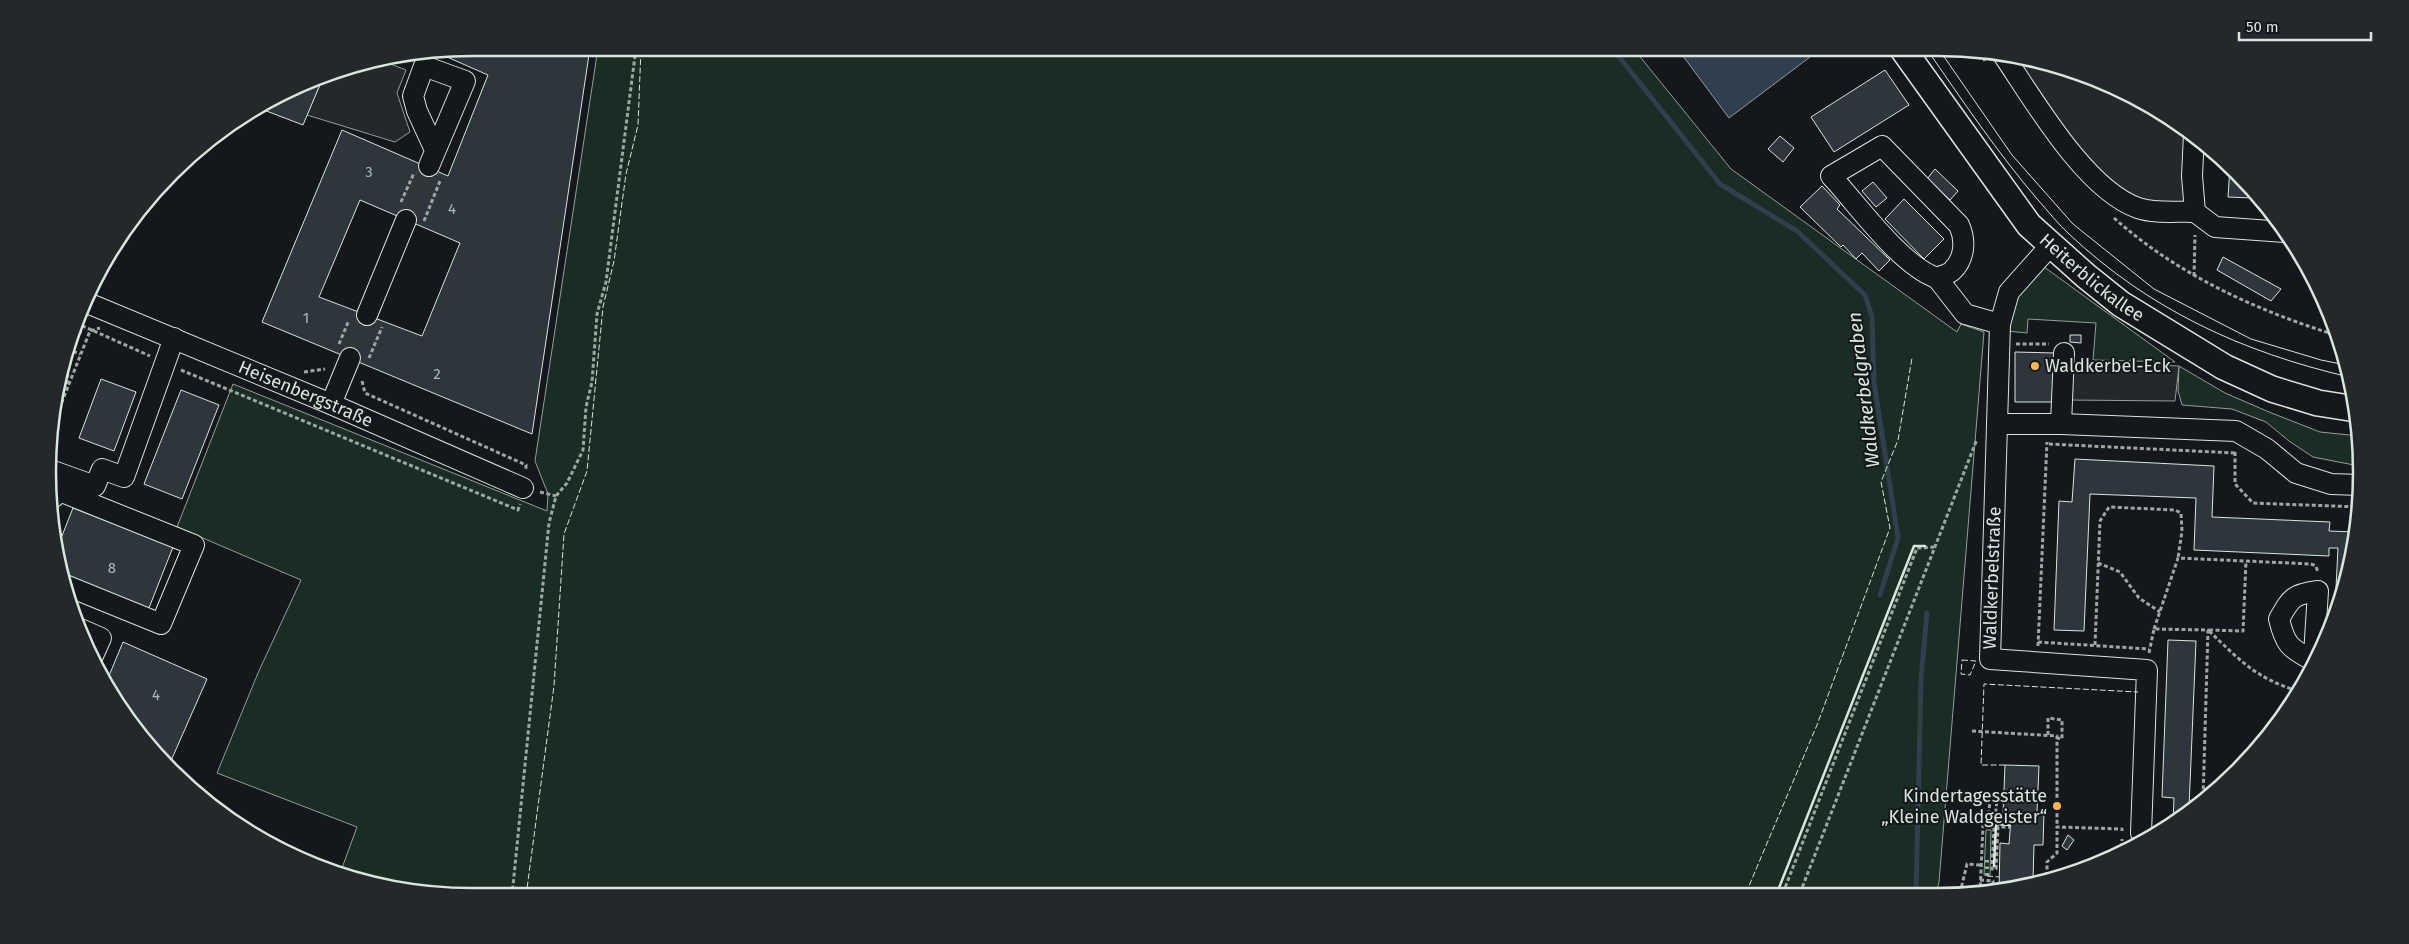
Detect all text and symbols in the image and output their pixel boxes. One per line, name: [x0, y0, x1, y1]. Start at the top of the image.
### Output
scale bar: [2239, 10, 2372, 42]
text: 50 m: [2246, 18, 2279, 36]
house number: 3: [365, 163, 373, 181]
house number: 4: [448, 200, 456, 218]
street label: Heiterblickallee: [2035, 229, 2148, 326]
house number: 1: [303, 309, 309, 327]
water label: Waldkerbelgraben: [1843, 311, 1884, 469]
place label: Waldkerbel-Eck: [2045, 355, 2171, 377]
street label: Heisenbergstraße: [235, 356, 376, 432]
marker: Waldkerbel-Eck: [2029, 360, 2041, 372]
house number: 2: [433, 365, 441, 383]
street label: Waldkerbelstraße: [1979, 506, 2005, 650]
house number: 8: [108, 559, 116, 577]
house number: 4: [152, 686, 160, 704]
place label: Kindertagesstätte „Kleine Waldgeister“: [1881, 785, 2047, 828]
marker: Kindertagesstätte „Kleine Waldgeister“: [2051, 800, 2063, 812]

